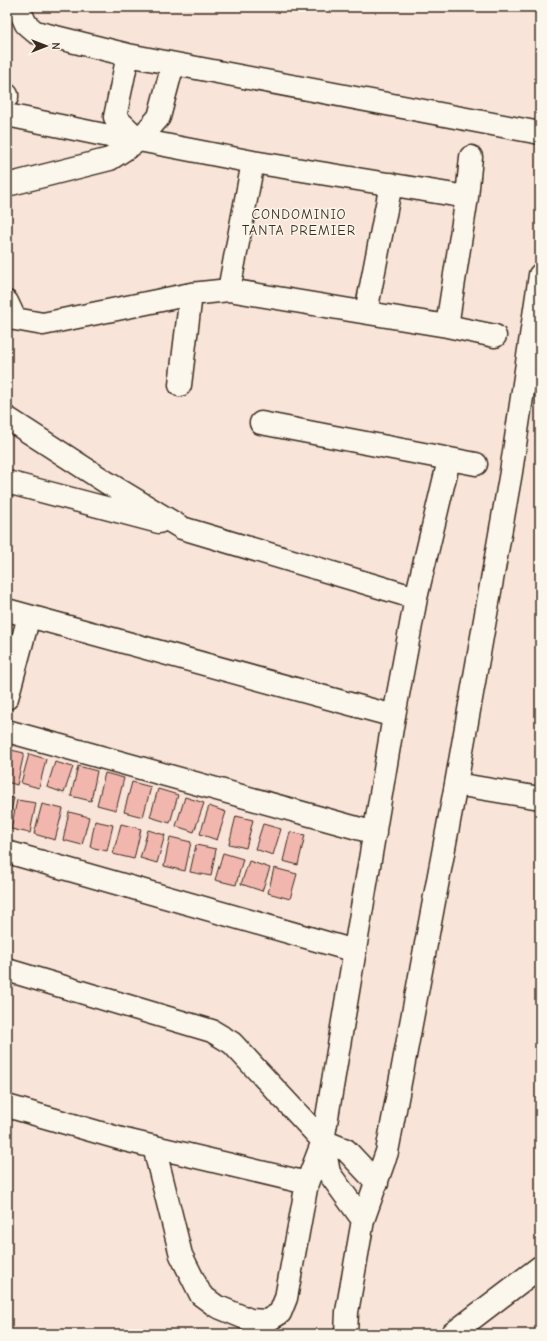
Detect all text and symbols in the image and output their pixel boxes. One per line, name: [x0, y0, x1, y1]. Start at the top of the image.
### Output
north arrow: [26, 26, 66, 66]
text: N: [49, 42, 62, 50]
district label: CONDOMINIO TANTA PREMIER: [242, 206, 356, 239]

